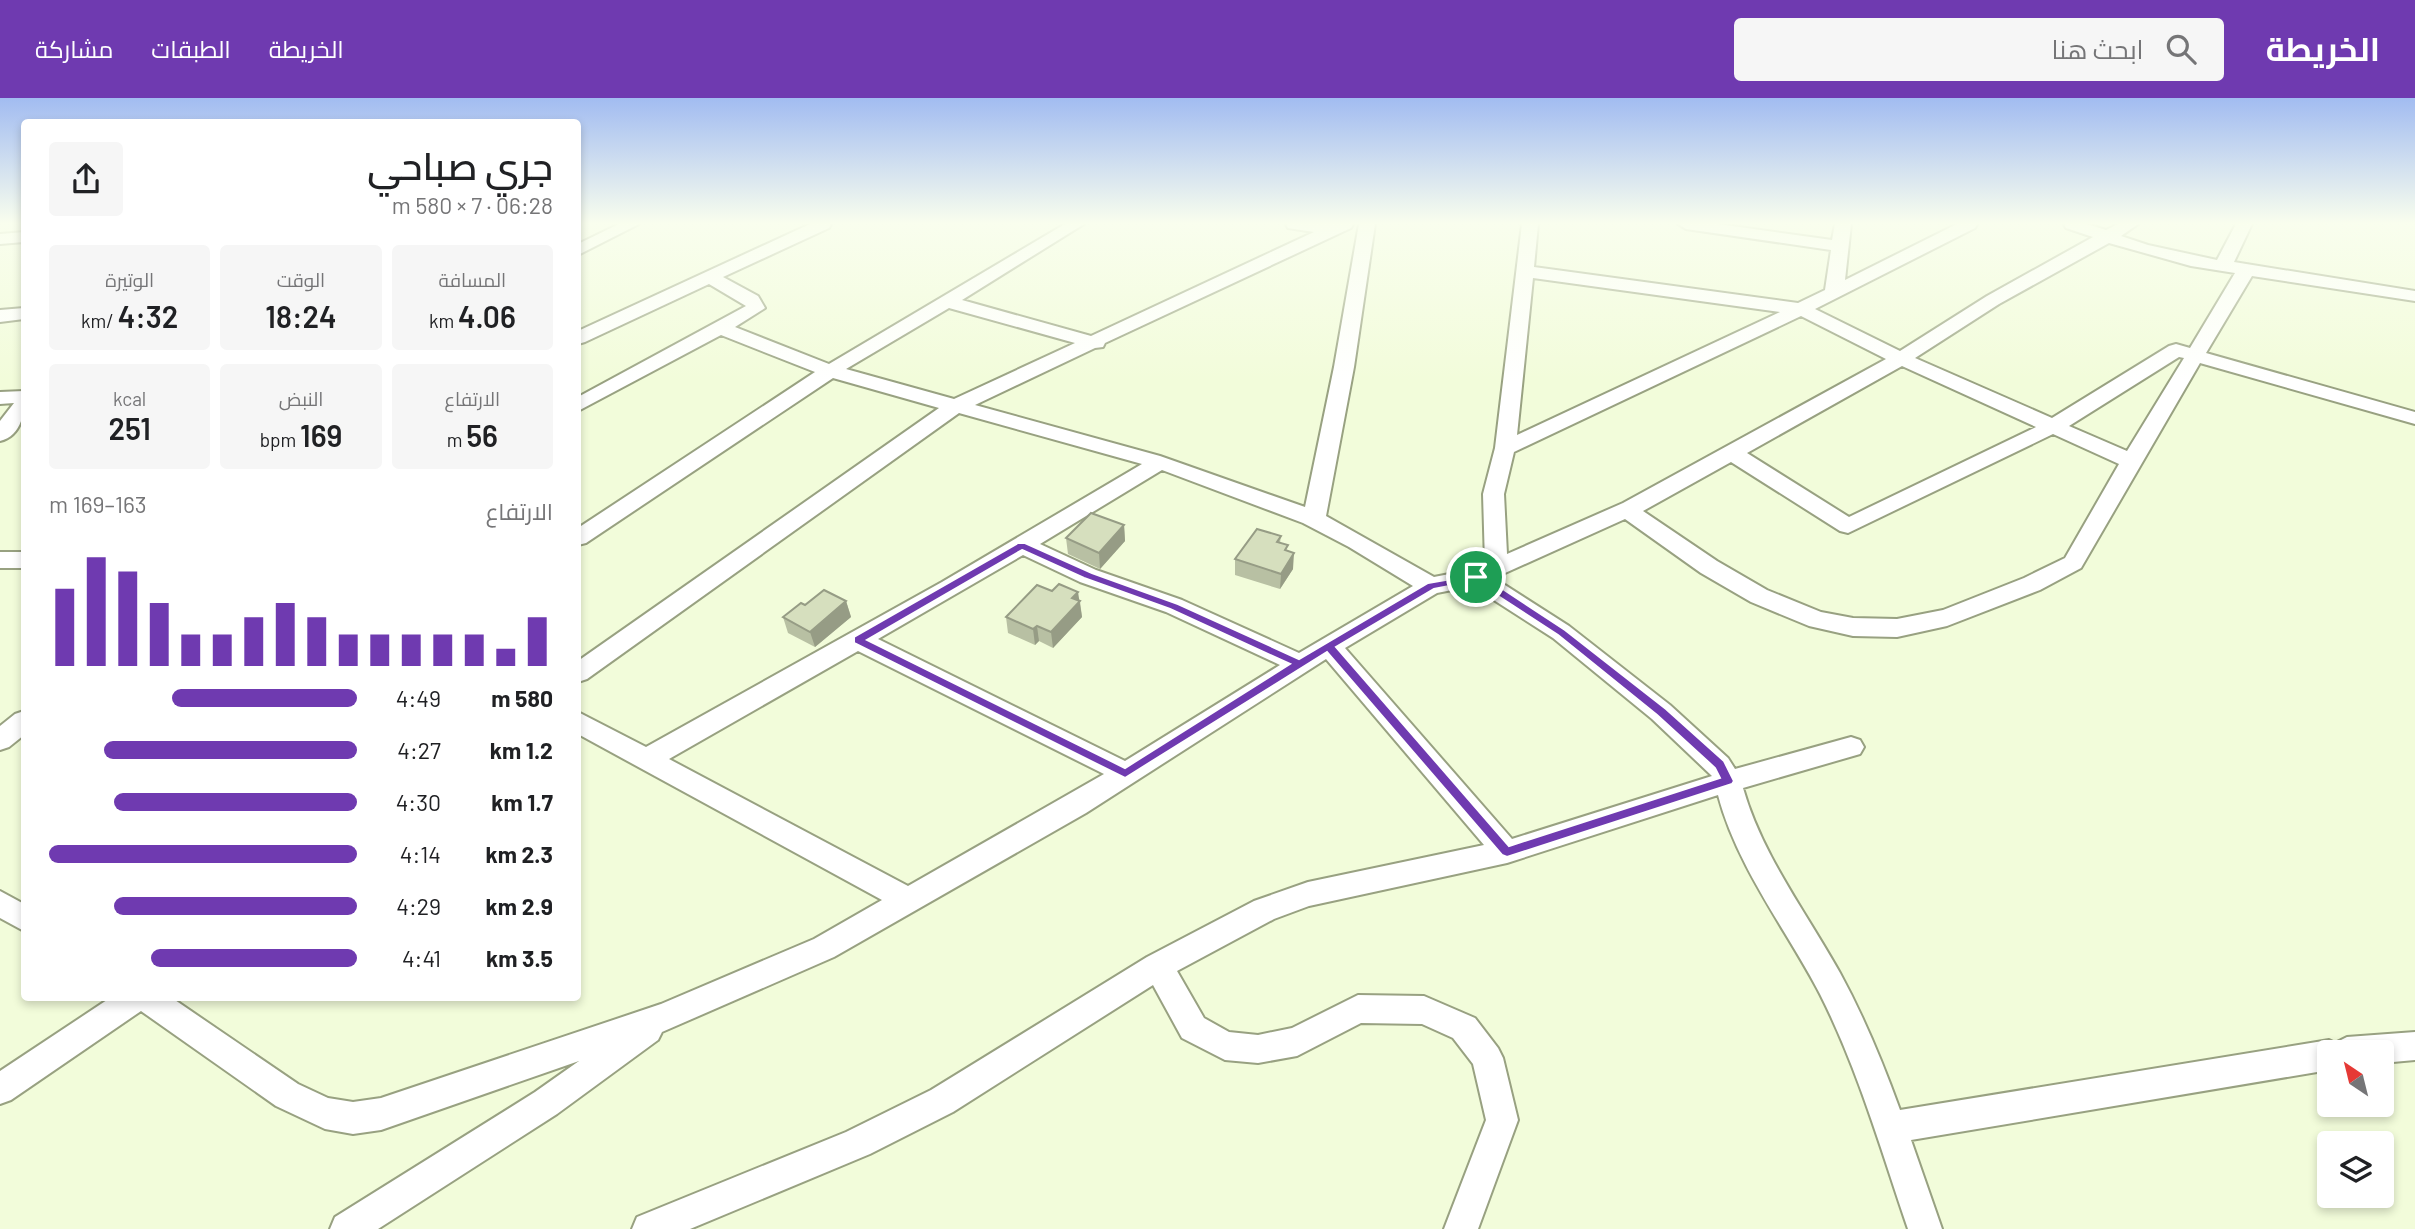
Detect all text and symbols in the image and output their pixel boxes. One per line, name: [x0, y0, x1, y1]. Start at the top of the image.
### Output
search box: [1734, 18, 2224, 81]
text: الخريطة: [2266, 28, 2380, 68]
icon: search: [2162, 30, 2200, 68]
text: ابحث هنا: [2052, 33, 2144, 64]
text: مشاركة: [35, 34, 113, 63]
text: الطبقات: [151, 34, 231, 63]
text: الخريطة: [269, 34, 344, 63]
button: share: [49, 142, 123, 216]
text: جري صباحي: [367, 142, 553, 188]
text: 06:28 · 7 × 580 m: [392, 191, 553, 219]
text: الوتيرة: [105, 268, 154, 291]
text: الوقت: [277, 268, 325, 291]
text: المسافة: [439, 268, 506, 291]
text: 4:32: [118, 298, 178, 334]
text: 18:24: [265, 298, 337, 334]
text: 4.06: [458, 298, 516, 334]
text: /km: [81, 309, 118, 332]
text: km: [429, 309, 458, 332]
text: kcal: [113, 387, 146, 410]
text: النبض: [279, 387, 323, 410]
text: الارتفاع: [445, 387, 500, 410]
text: 251: [108, 410, 151, 446]
text: 169: [300, 417, 342, 453]
text: 56: [466, 417, 498, 453]
text: bpm: [260, 428, 300, 451]
text: m: [447, 428, 466, 451]
text: 163–169 m: [49, 490, 147, 518]
text: الارتفاع: [486, 497, 553, 525]
pin: [1446, 547, 1506, 607]
icon: arrive: [1457, 558, 1495, 596]
text: 4:49: [396, 684, 441, 712]
text: 580 m: [491, 684, 553, 712]
text: 4:27: [397, 736, 441, 764]
text: 1.2 km: [490, 736, 553, 764]
text: 4:30: [396, 788, 441, 816]
text: 1.7 km: [491, 788, 553, 816]
text: 4:14: [400, 840, 441, 868]
text: 2.3 km: [485, 840, 553, 868]
text: 4:29: [396, 892, 441, 920]
text: 2.9 km: [486, 892, 553, 920]
text: 4:41: [402, 944, 441, 972]
text: 3.5 km: [486, 944, 553, 972]
north arrow: [2317, 1040, 2394, 1116]
map controls: [2317, 1040, 2394, 1208]
button: layers: [2317, 1131, 2394, 1208]

